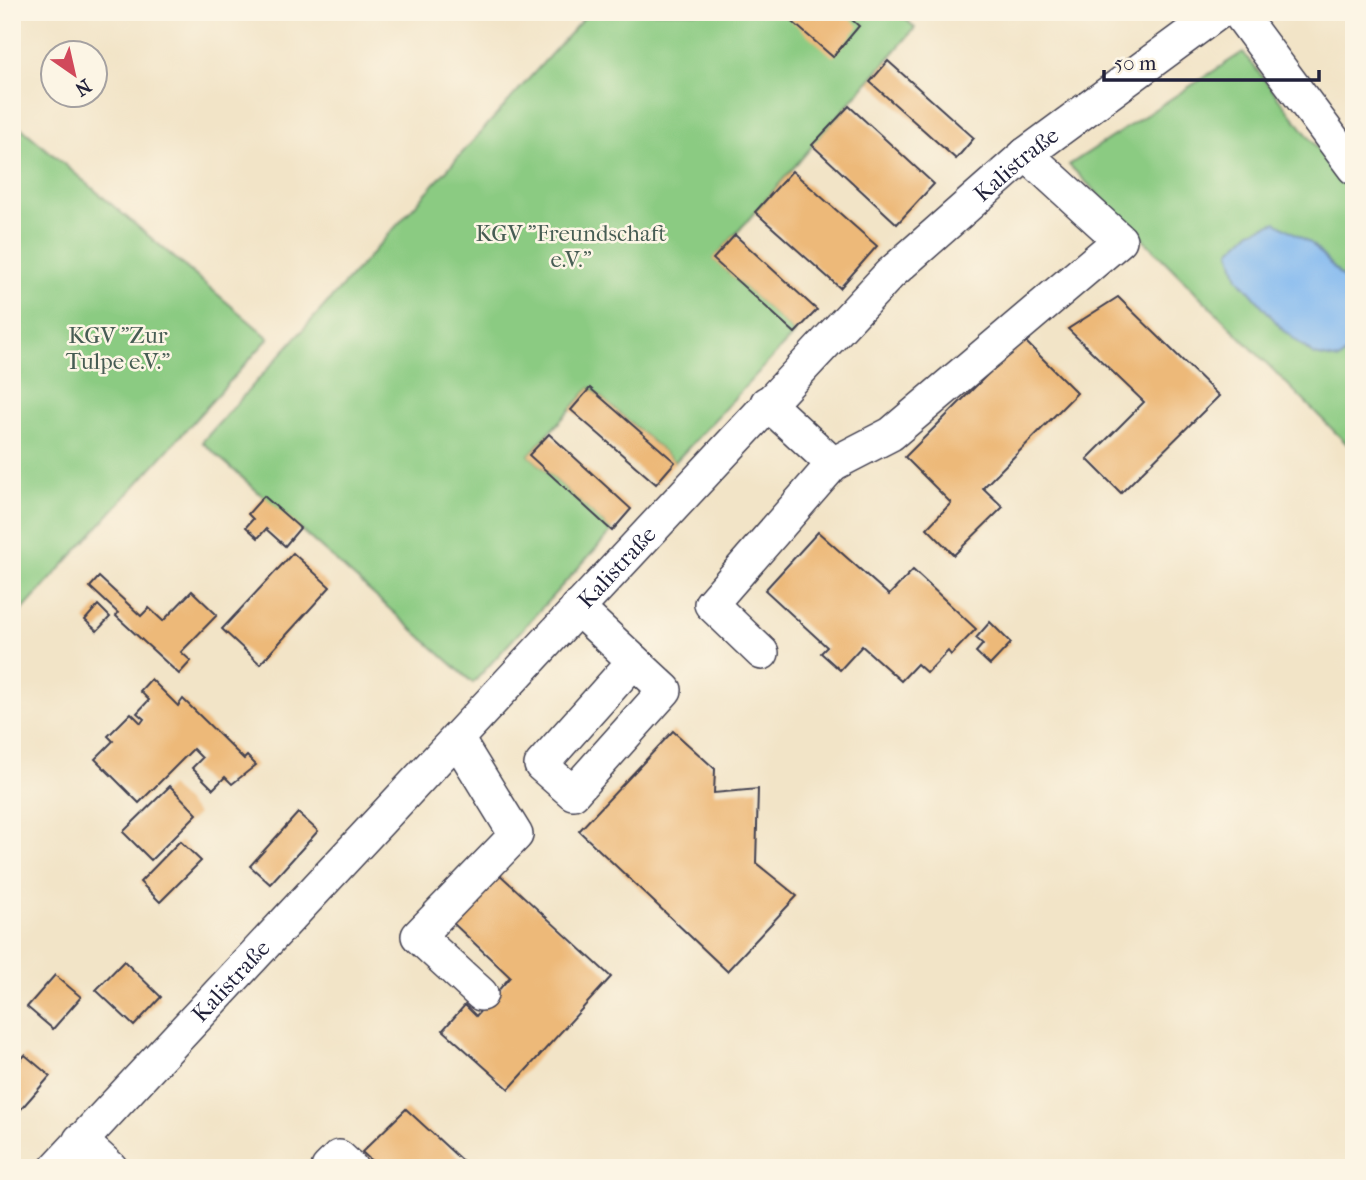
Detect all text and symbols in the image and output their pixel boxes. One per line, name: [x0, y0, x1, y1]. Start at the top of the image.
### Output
north arrow: [38, 38, 108, 108]
scale bar: [1104, 38, 1319, 82]
text: 50 m: [1114, 51, 1157, 75]
text: N: [70, 74, 95, 101]
street label: Kalistraße: [969, 122, 1064, 207]
park label: KGV "Freundschaft e.V.": [476, 220, 666, 273]
park label: KGV "Zur Tulpe e.V.": [66, 322, 170, 375]
street label: Kalistraße: [572, 521, 662, 614]
street label: Kalistraße: [186, 935, 276, 1028]

